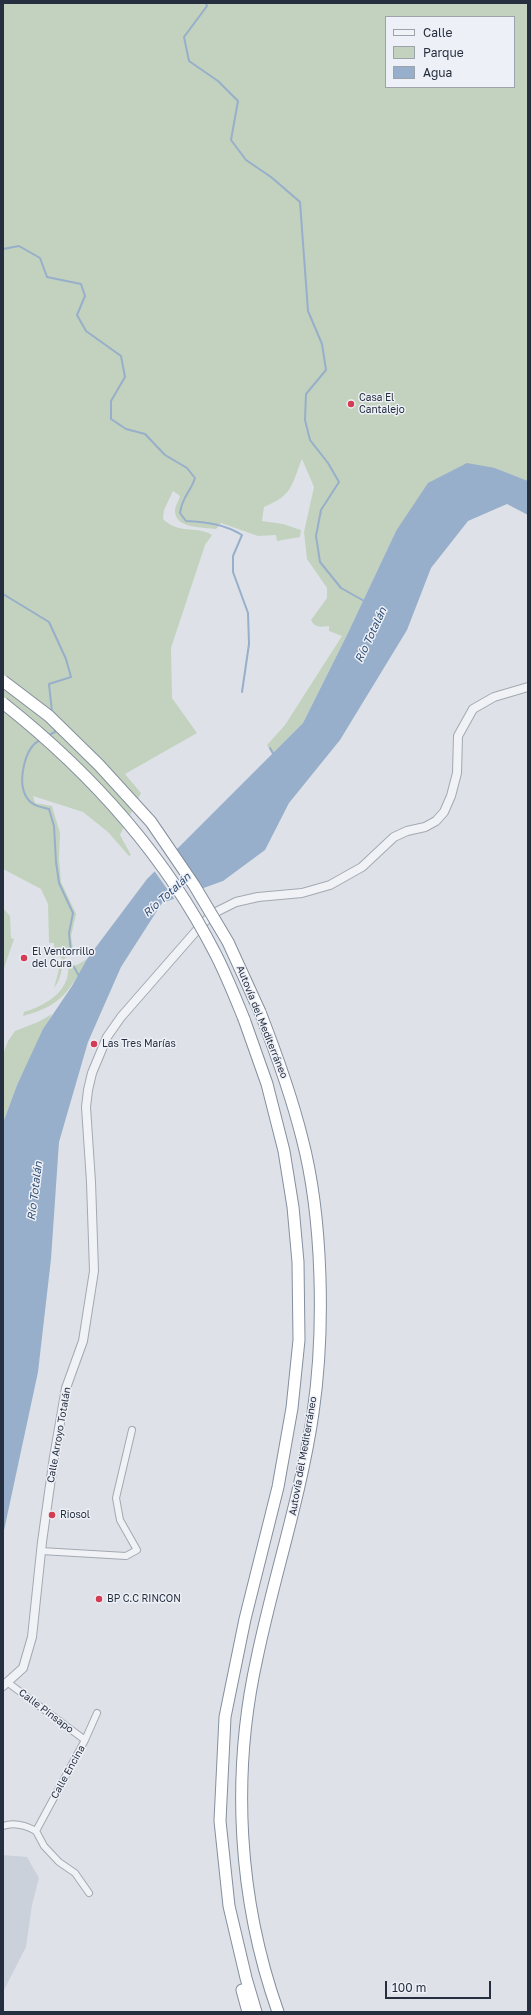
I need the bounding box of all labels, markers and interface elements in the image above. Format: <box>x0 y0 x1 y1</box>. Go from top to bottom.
legend <box>385 16 515 88</box>
text: Calle <box>423 25 452 40</box>
text: Parque <box>423 45 464 60</box>
text: Agua <box>423 65 452 80</box>
place label: Casa El Cantalejo <box>359 392 405 416</box>
marker: Casa El Cantalejo <box>346 399 356 409</box>
water label: Río Totalán <box>352 605 390 665</box>
water label: Río Totalán <box>141 870 193 920</box>
place label: El Ventorrillo del Cura <box>32 946 95 970</box>
marker: El Ventorrillo del Cura <box>19 953 29 963</box>
street label: Autovía del Mediterráneo <box>234 964 290 1080</box>
place label: Las Tres Marías <box>102 1038 176 1050</box>
marker: Las Tres Marías <box>89 1039 99 1049</box>
water label: Río Totalán <box>25 1161 45 1221</box>
street label: Calle Arroyo Totalán <box>45 1386 73 1484</box>
street label: Autovía del Mediterráneo <box>287 1395 319 1517</box>
place label: Riosol <box>60 1509 90 1521</box>
marker: Riosol <box>47 1510 57 1520</box>
place label: BP C.C RINCON <box>107 1593 181 1605</box>
marker: BP C.C RINCON <box>94 1594 104 1604</box>
street label: Calle Pinsapo <box>16 1686 76 1736</box>
street label: Calle Encina <box>48 1743 88 1801</box>
scale bar <box>387 1973 493 1999</box>
text: 100 m <box>392 1980 426 1995</box>

